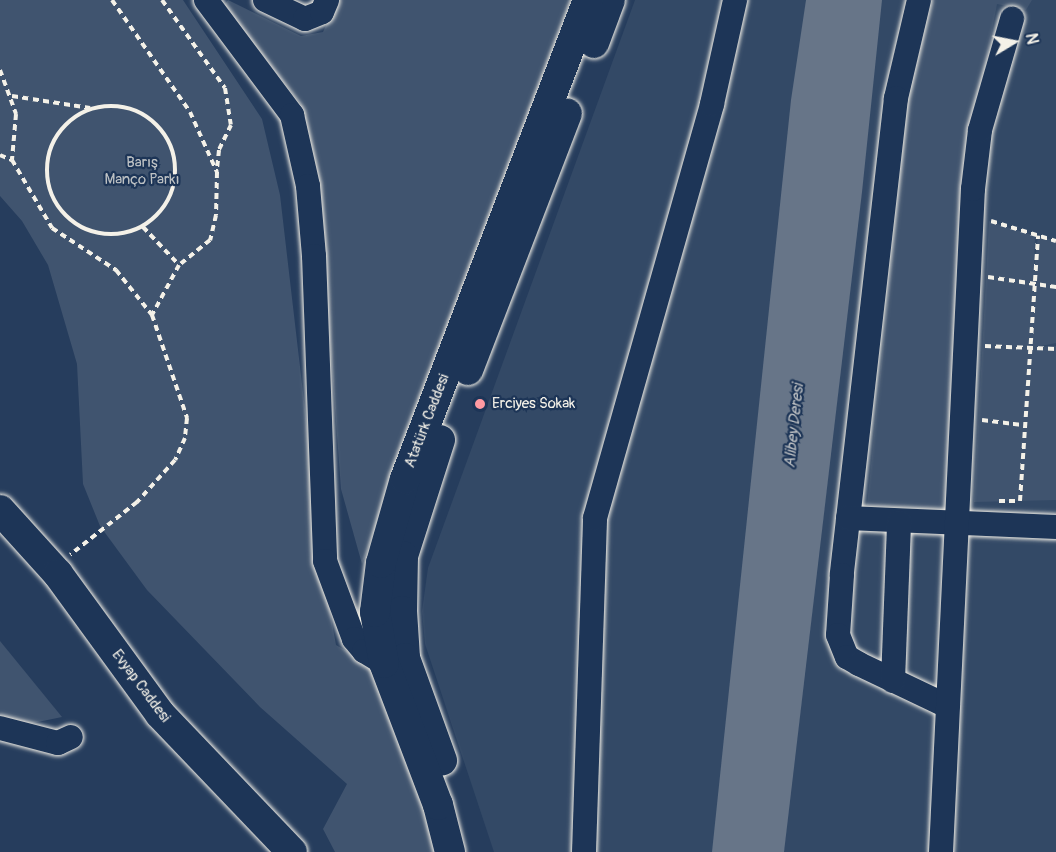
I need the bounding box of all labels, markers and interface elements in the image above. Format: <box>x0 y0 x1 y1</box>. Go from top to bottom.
north arrow <box>984 12 1044 72</box>
text: N <box>1021 32 1043 46</box>
park label: Barış Manço Parkı <box>104 153 180 188</box>
street label: Atatürk Caddesi <box>401 372 453 470</box>
water label: Alibey Deresi <box>780 383 808 469</box>
place label: Erciyes Sokak <box>492 395 575 413</box>
marker: Erciyes Sokak <box>473 397 487 411</box>
street label: Evyap Caddesi <box>108 646 174 726</box>

